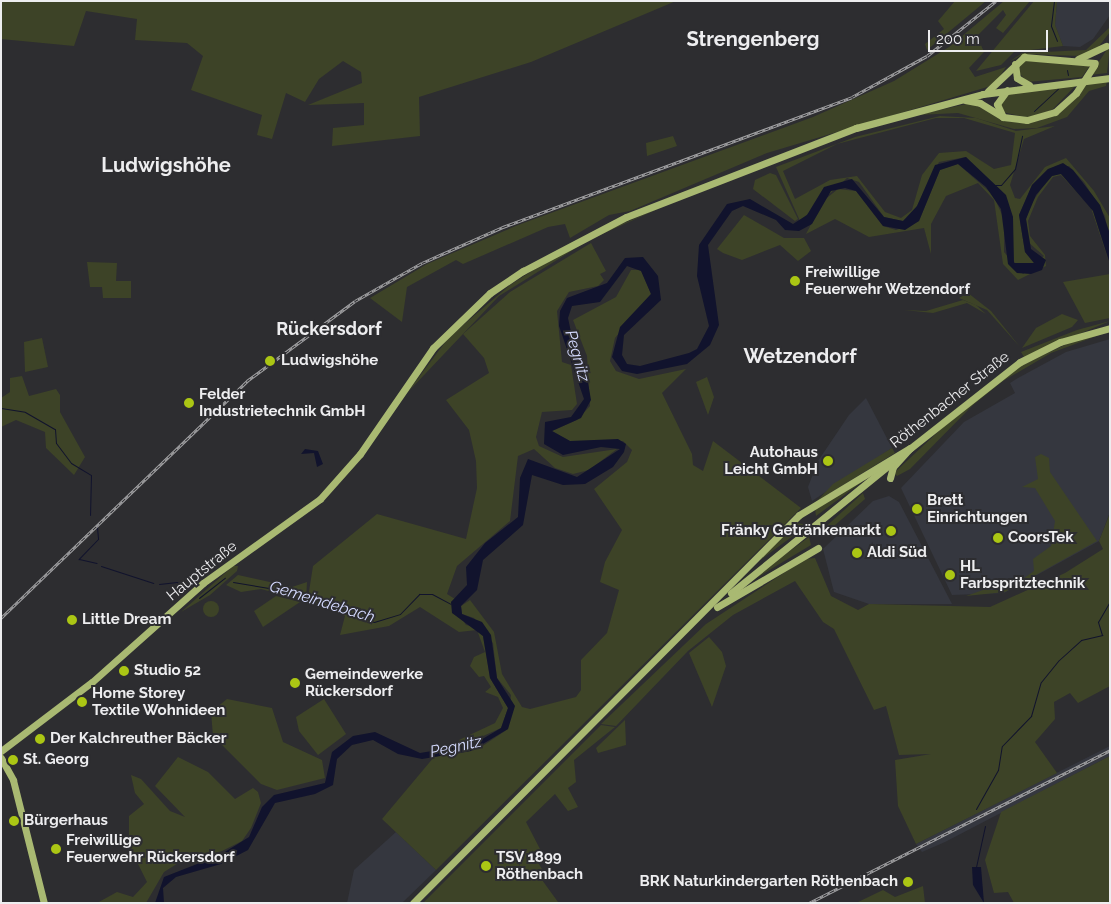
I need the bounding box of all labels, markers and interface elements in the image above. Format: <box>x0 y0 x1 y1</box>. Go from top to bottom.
scale bar <box>931 20 1051 52</box>
district label: Strengenberg <box>686 27 820 51</box>
text: 200 m <box>936 30 980 48</box>
district label: Ludwigshöhe <box>101 153 231 177</box>
place label: Freiwillige Feuerwehr Wetzendorf <box>805 263 971 298</box>
marker: Freiwillige Feuerwehr Wetzendorf <box>789 275 801 287</box>
district label: Rückersdorf <box>276 318 382 340</box>
water label: Pegnitz <box>561 328 593 384</box>
district label: Wetzendorf <box>743 344 857 368</box>
street label: Röthenbacher Straße <box>887 348 1013 452</box>
place label: Ludwigshöhe <box>281 352 378 370</box>
marker: Ludwigshöhe <box>263 354 277 368</box>
place label: Felder Industrietechnik GmbH <box>199 385 365 420</box>
marker: Felder Industrietechnik GmbH <box>183 397 195 409</box>
place label: Autohaus Leicht GmbH <box>724 443 818 478</box>
marker: Autohaus Leicht GmbH <box>822 455 834 467</box>
place label: Brett Einrichtungen <box>927 491 1028 526</box>
marker: Brett Einrichtungen <box>911 503 923 515</box>
place label: Fränky Getränkemarkt <box>721 522 881 540</box>
marker: Fränky Getränkemarkt <box>885 525 897 537</box>
place label: CoorsTek <box>1008 529 1074 547</box>
marker: CoorsTek <box>992 532 1004 544</box>
street label: Hauptstraße <box>163 537 241 605</box>
place label: Aldi Süd <box>867 544 927 562</box>
marker: Aldi Süd <box>851 547 863 559</box>
place label: HL Farbspritztechnik <box>960 557 1085 592</box>
marker: HL Farbspritztechnik <box>944 569 956 581</box>
water label: Gemeindebach <box>267 577 377 627</box>
place label: Little Dream <box>82 611 171 629</box>
marker: Little Dream <box>66 614 78 626</box>
place label: Studio 52 <box>134 662 201 680</box>
marker: Studio 52 <box>118 665 130 677</box>
place label: Gemeindewerke Rückersdorf <box>305 665 423 700</box>
marker: Gemeindewerke Rückersdorf <box>289 677 301 689</box>
place label: Home Storey Textile Wohnideen <box>92 684 226 719</box>
marker: Home Storey Textile Wohnideen <box>76 696 88 708</box>
place label: Der Kalchreuther Bäcker <box>50 730 227 748</box>
water label: Pegnitz <box>428 732 484 762</box>
marker: Der Kalchreuther Bäcker <box>34 733 46 745</box>
place label: St. Georg <box>23 751 89 769</box>
marker: St. Georg <box>7 754 19 766</box>
place label: Bürgerhaus <box>24 812 108 830</box>
marker: Bürgerhaus <box>8 815 20 827</box>
place label: Freiwillige Feuerwehr Rückersdorf <box>66 831 235 866</box>
marker: Freiwillige Feuerwehr Rückersdorf <box>50 843 62 855</box>
place label: TSV 1899 Röthenbach <box>496 848 583 883</box>
marker: TSV 1899 Röthenbach <box>480 860 492 872</box>
place label: BRK Naturkindergarten Röthenbach <box>639 873 898 891</box>
marker: BRK Naturkindergarten Röthenbach <box>902 876 914 888</box>

